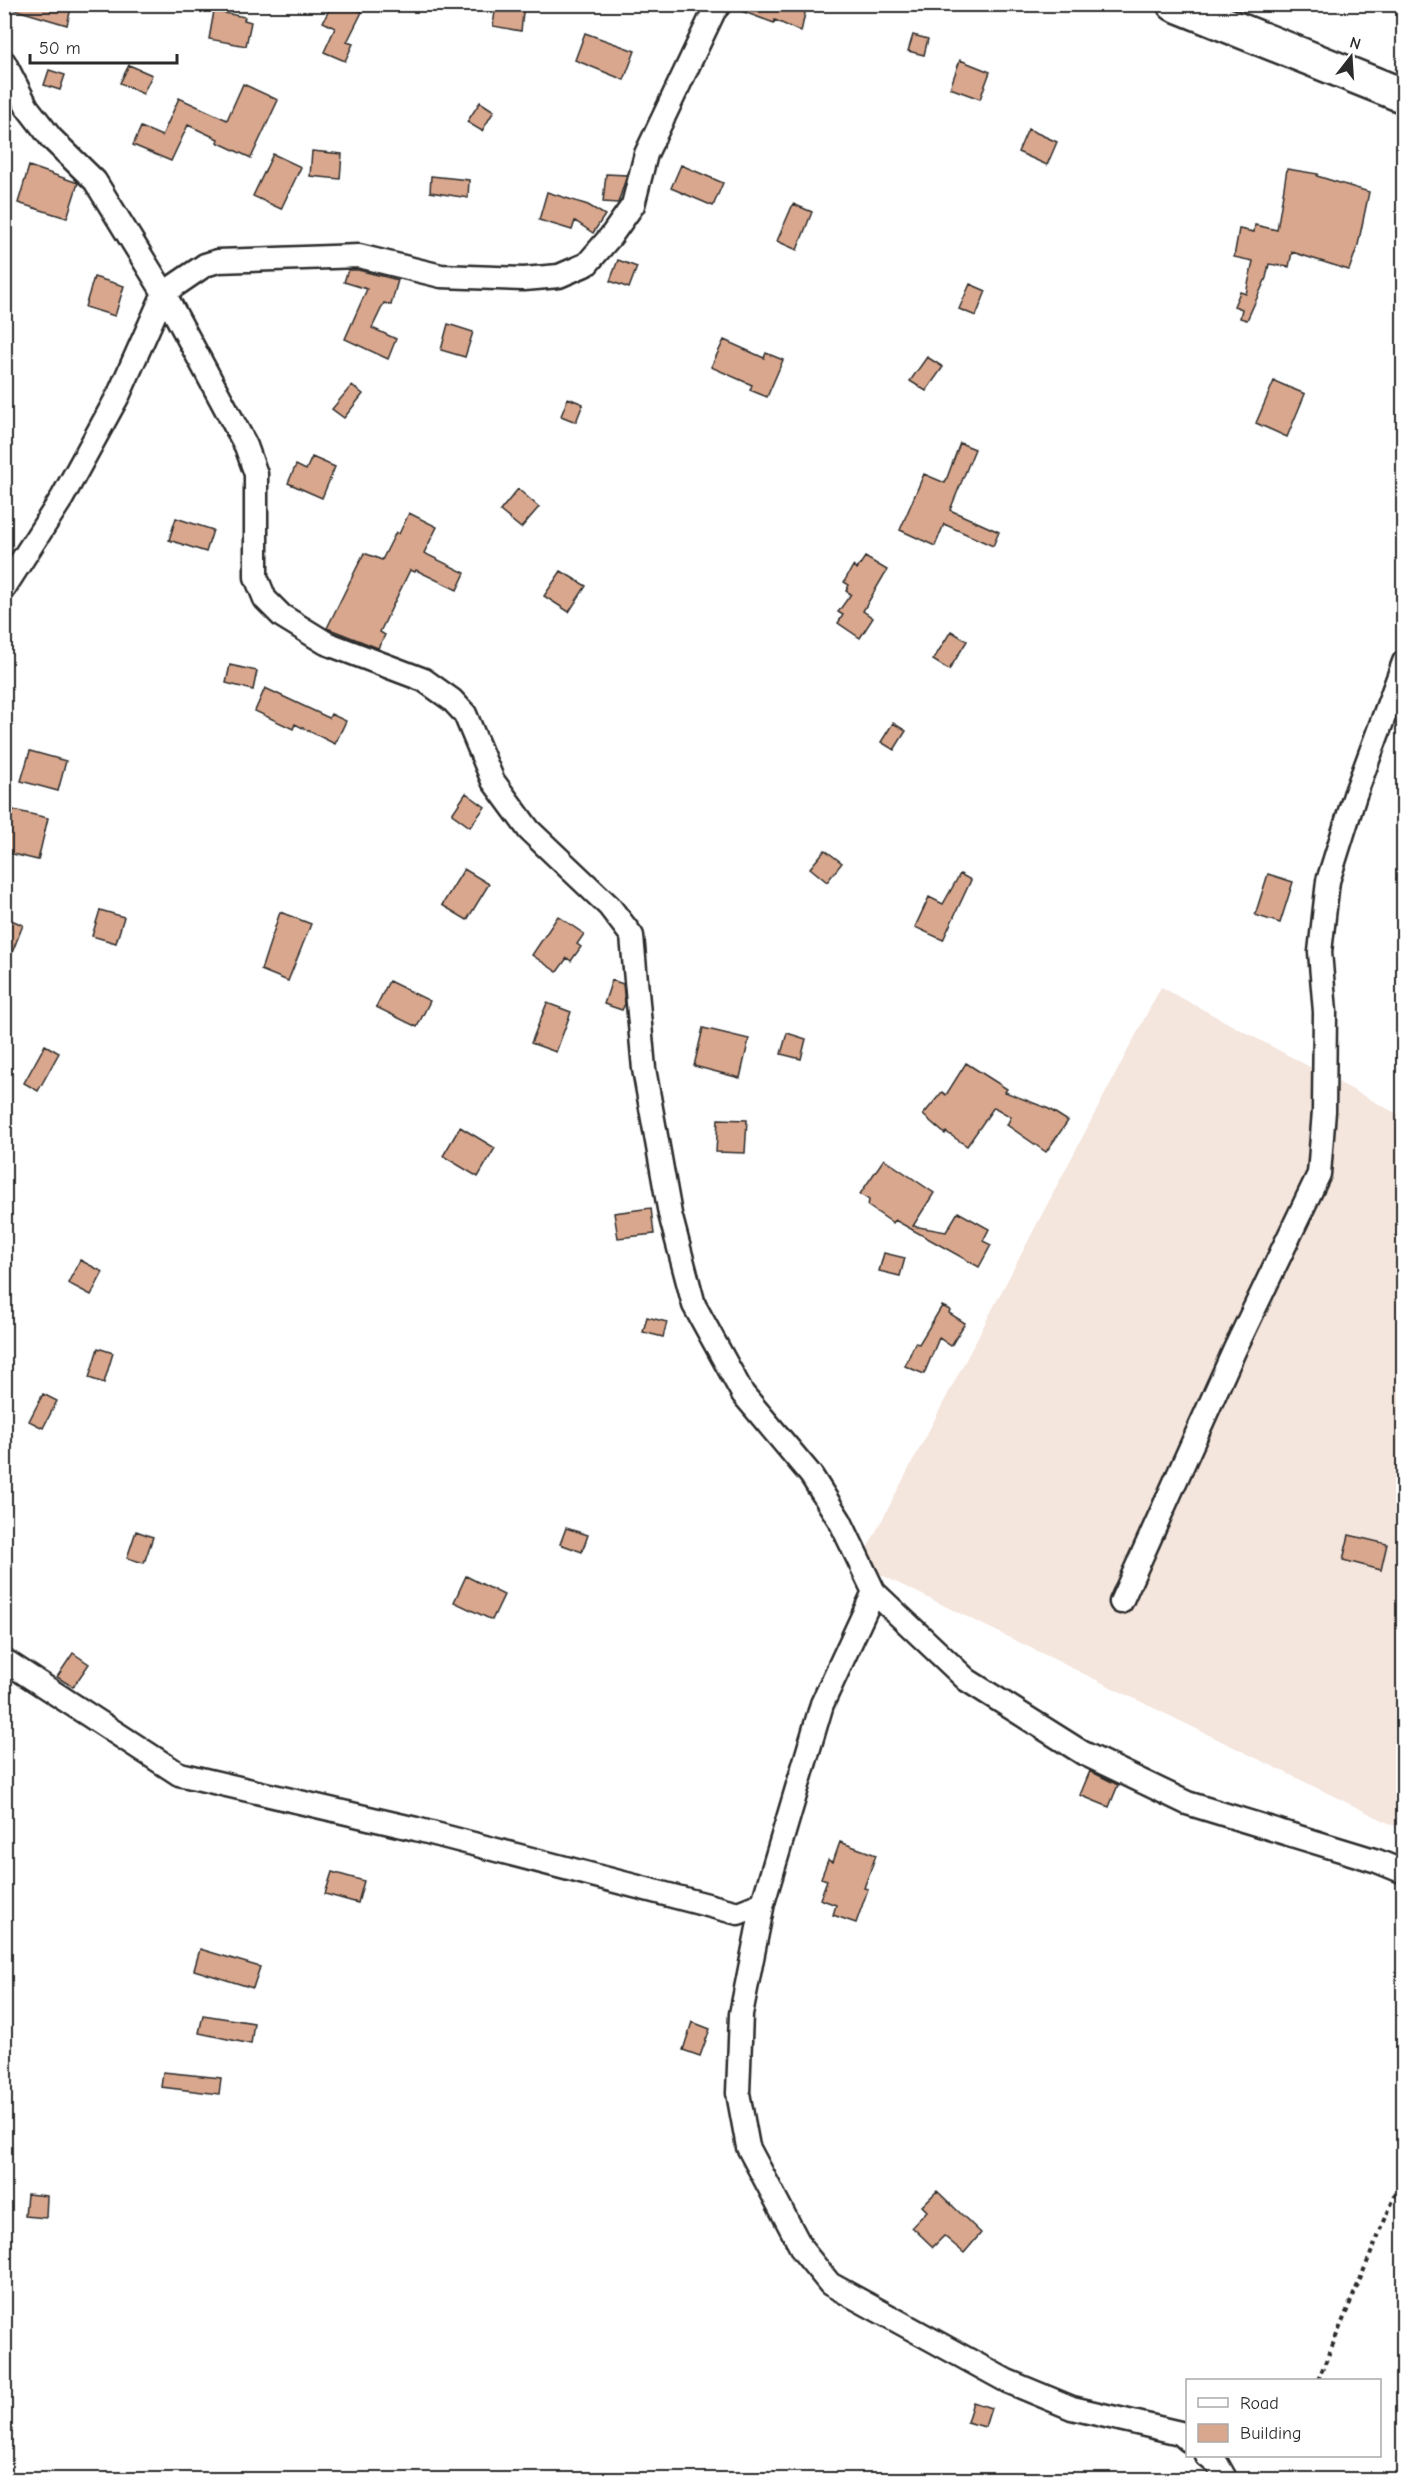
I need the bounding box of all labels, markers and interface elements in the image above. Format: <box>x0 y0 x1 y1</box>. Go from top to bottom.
scale bar <box>30 27 177 65</box>
north arrow <box>1321 27 1381 87</box>
text: N <box>1347 33 1363 54</box>
text: 50 m <box>39 38 81 59</box>
legend <box>1186 2379 1381 2457</box>
text: Road <box>1240 2393 1279 2414</box>
text: Building <box>1240 2423 1302 2444</box>

